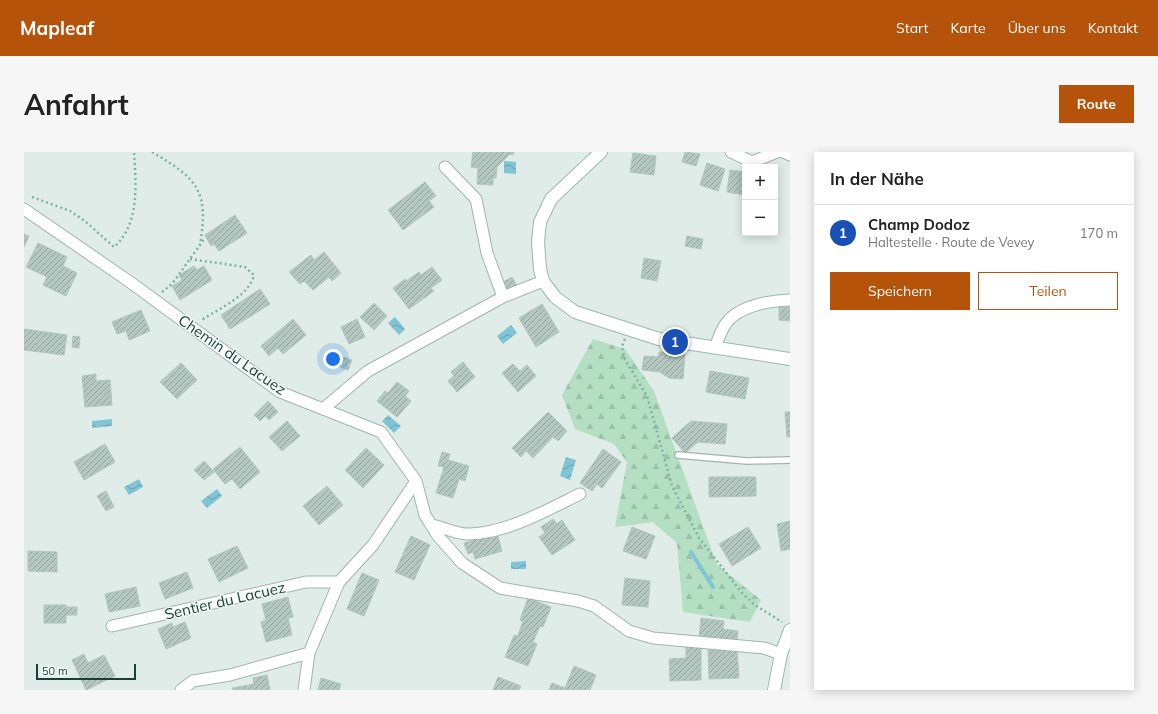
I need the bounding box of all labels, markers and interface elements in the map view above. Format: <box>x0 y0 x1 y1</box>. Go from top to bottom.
text: Mapleaf <box>20 16 94 40</box>
text: Start <box>896 19 928 37</box>
text: Karte <box>950 19 986 37</box>
text: Über uns <box>1008 19 1066 37</box>
text: Kontakt <box>1088 19 1138 37</box>
button: Route <box>1059 85 1134 123</box>
text: Anfahrt <box>24 87 129 122</box>
map controls <box>742 164 778 236</box>
button: + <box>742 164 778 200</box>
text: In der Nähe <box>830 168 924 189</box>
button: − <box>742 200 778 236</box>
text: Champ Dodoz <box>868 215 970 234</box>
text: 1 <box>839 225 847 241</box>
text: 170 m <box>1080 225 1118 241</box>
text: Haltestelle · Route de Vevey <box>868 234 1034 250</box>
button: Speichern <box>830 272 970 310</box>
button: Teilen <box>978 272 1118 310</box>
street label: Chemin du Lacuez <box>175 310 290 399</box>
pin: 1 <box>662 327 688 357</box>
your location <box>323 349 343 369</box>
street label: Sentier du Lacuez <box>163 577 287 624</box>
scale bar <box>36 662 136 681</box>
text: 50 m <box>42 664 68 678</box>

